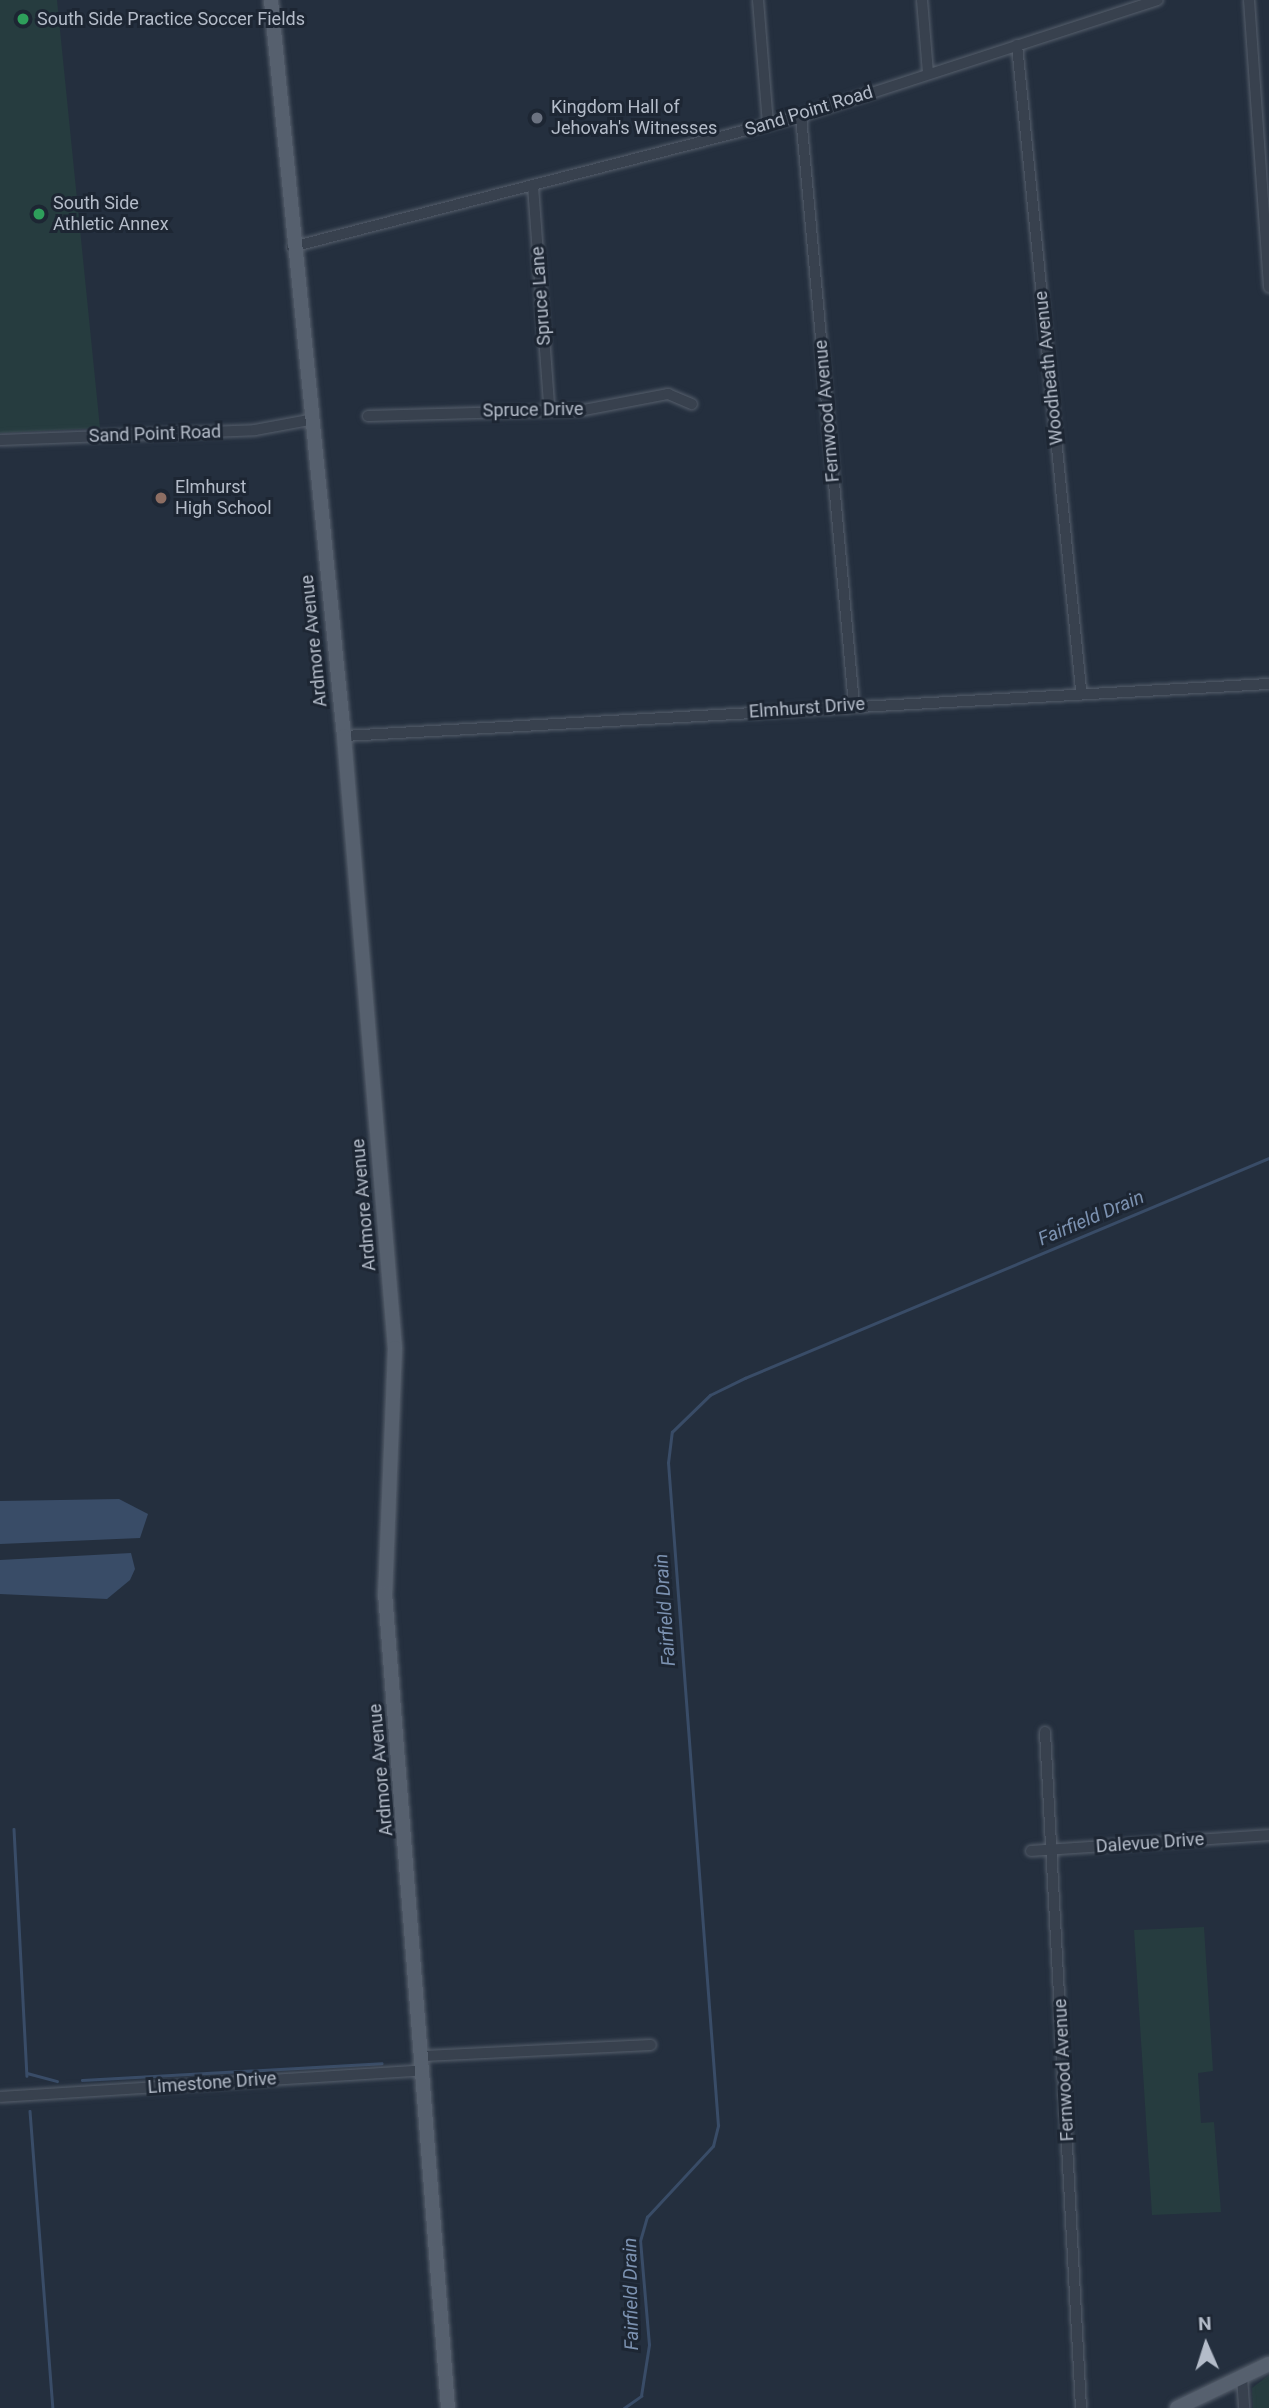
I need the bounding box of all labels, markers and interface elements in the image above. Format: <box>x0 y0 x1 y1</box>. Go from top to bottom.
place label: South Side Practice Soccer Fields <box>37 8 305 30</box>
marker: South Side Practice Soccer Fields <box>15 11 31 27</box>
street label: Sand Point Road <box>742 81 876 141</box>
place label: Kingdom Hall of Jehovah's Witnesses <box>551 97 717 140</box>
marker: Kingdom Hall of Jehovah's Witnesses <box>529 110 545 126</box>
place label: South Side Athletic Annex <box>53 193 169 235</box>
marker: South Side Athletic Annex <box>31 206 47 222</box>
street label: Spruce Lane <box>527 246 555 346</box>
street label: Woodheath Avenue <box>1030 290 1068 446</box>
street label: Fernwood Avenue <box>810 339 844 483</box>
street label: Spruce Drive <box>482 398 584 422</box>
street label: Sand Point Road <box>88 421 222 447</box>
place label: Elmhurst High School <box>175 477 272 520</box>
marker: Elmhurst High School <box>153 490 169 506</box>
street label: Ardmore Avenue <box>296 574 332 708</box>
street label: Elmhurst Drive <box>748 693 866 723</box>
street label: Ardmore Avenue <box>347 1138 381 1272</box>
water label: Fairfield Drain <box>1035 1185 1147 1251</box>
water label: Fairfield Drain <box>650 1553 680 1667</box>
street label: Ardmore Avenue <box>364 1703 398 1837</box>
street label: Dalevue Drive <box>1095 1828 1205 1858</box>
street label: Fernwood Avenue <box>1049 1998 1079 2142</box>
street label: Limestone Drive <box>147 2068 277 2098</box>
water label: Fairfield Drain <box>619 2237 643 2351</box>
north arrow <box>1171 2310 1241 2380</box>
text: N <box>1198 2312 1212 2335</box>

